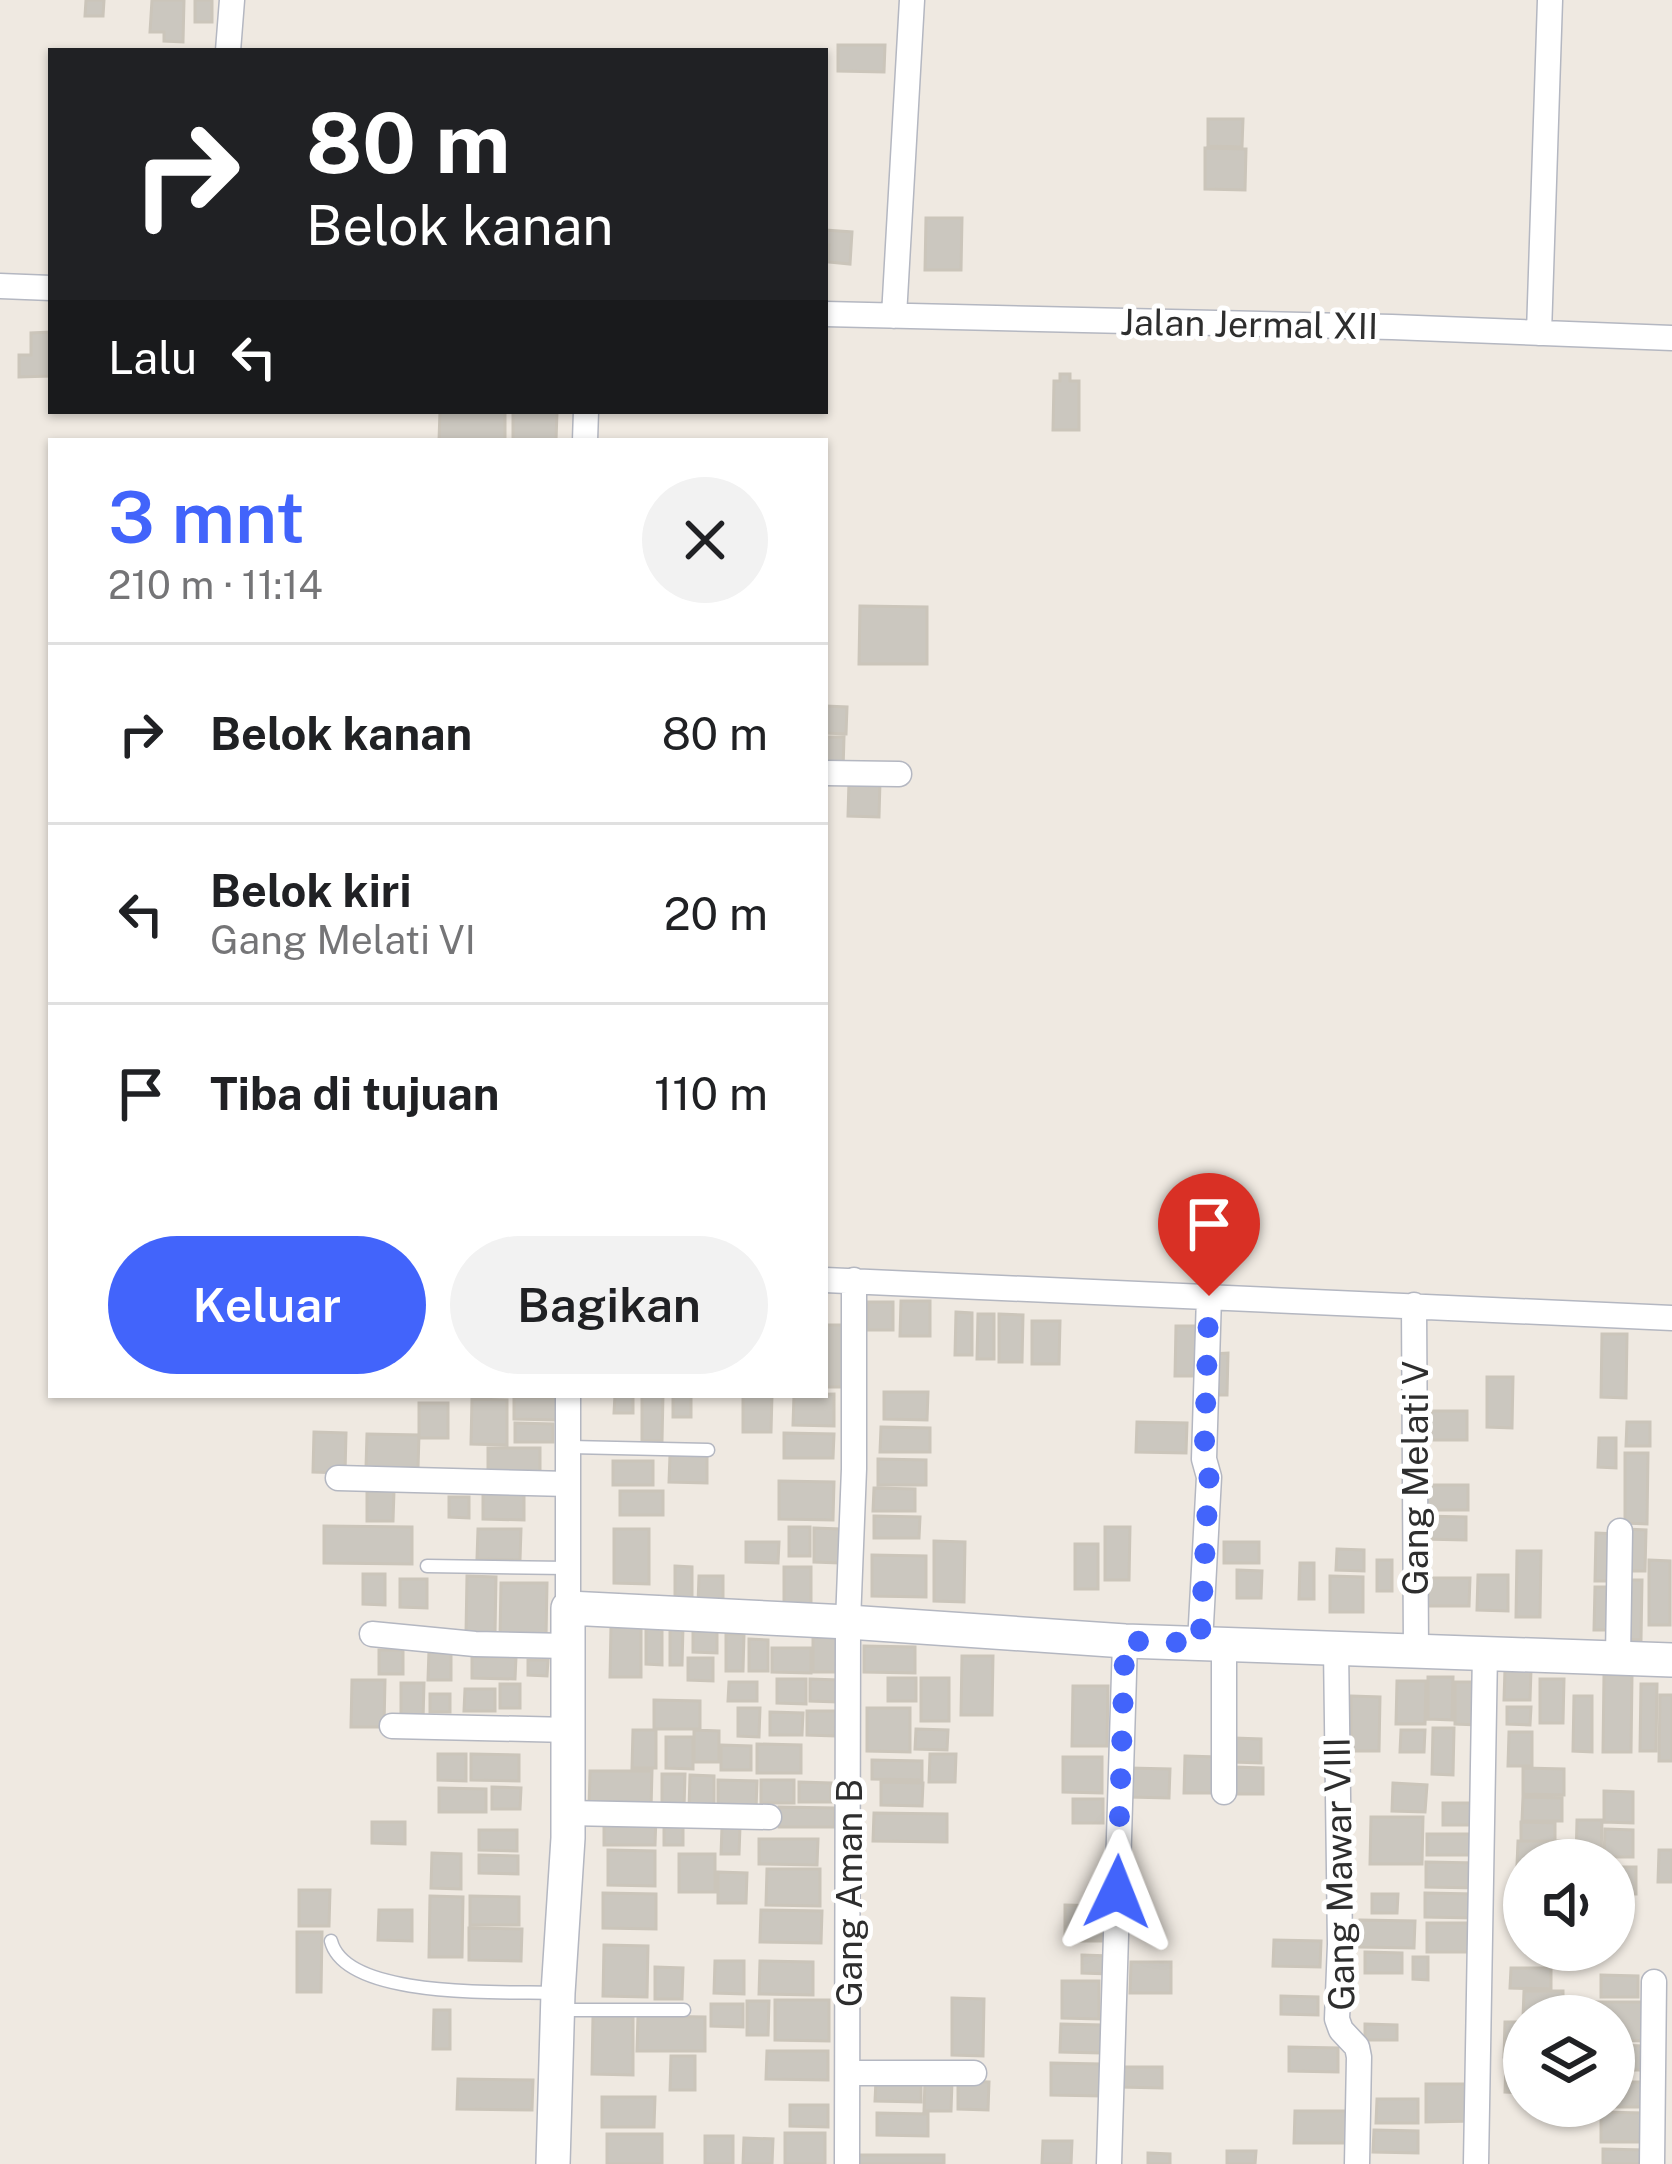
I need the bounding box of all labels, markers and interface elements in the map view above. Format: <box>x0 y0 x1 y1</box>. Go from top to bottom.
text: 80 m <box>306 93 510 192</box>
icon: right <box>108 96 264 252</box>
text: Belok kanan <box>306 194 614 257</box>
street label: Jalan Jermal XII <box>1120 301 1378 347</box>
icon: left <box>221 324 287 390</box>
text: Lalu <box>108 331 197 384</box>
text: 3 mnt <box>108 475 305 559</box>
button: close <box>642 477 768 603</box>
text: 210 m · 11:14 <box>108 562 323 608</box>
icon: right <box>108 701 174 767</box>
text: Belok kanan <box>210 707 472 760</box>
text: 80 m <box>662 707 768 760</box>
text: Belok kiri <box>210 864 411 917</box>
icon: left <box>108 881 174 947</box>
text: 20 m <box>664 887 768 940</box>
text: Gang Melati VI <box>210 917 476 963</box>
icon: arrive <box>108 1061 174 1127</box>
text: Tiba di tujuan <box>210 1067 499 1120</box>
text: 110 m <box>654 1067 768 1120</box>
pin <box>1158 1173 1260 1296</box>
icon: arrive <box>1176 1191 1242 1257</box>
button: Keluar <box>108 1236 426 1374</box>
button: Bagikan <box>450 1236 768 1374</box>
street label: Gang Melati V <box>1394 1360 1436 1596</box>
street label: Gang Mawar VIII <box>1316 1737 1362 2011</box>
street label: Gang Aman B <box>828 1779 870 2007</box>
position arrow <box>1054 1829 1180 1955</box>
map controls <box>1503 1839 1635 2127</box>
button: sound <box>1503 1839 1635 1971</box>
button: layers <box>1503 1995 1635 2127</box>

